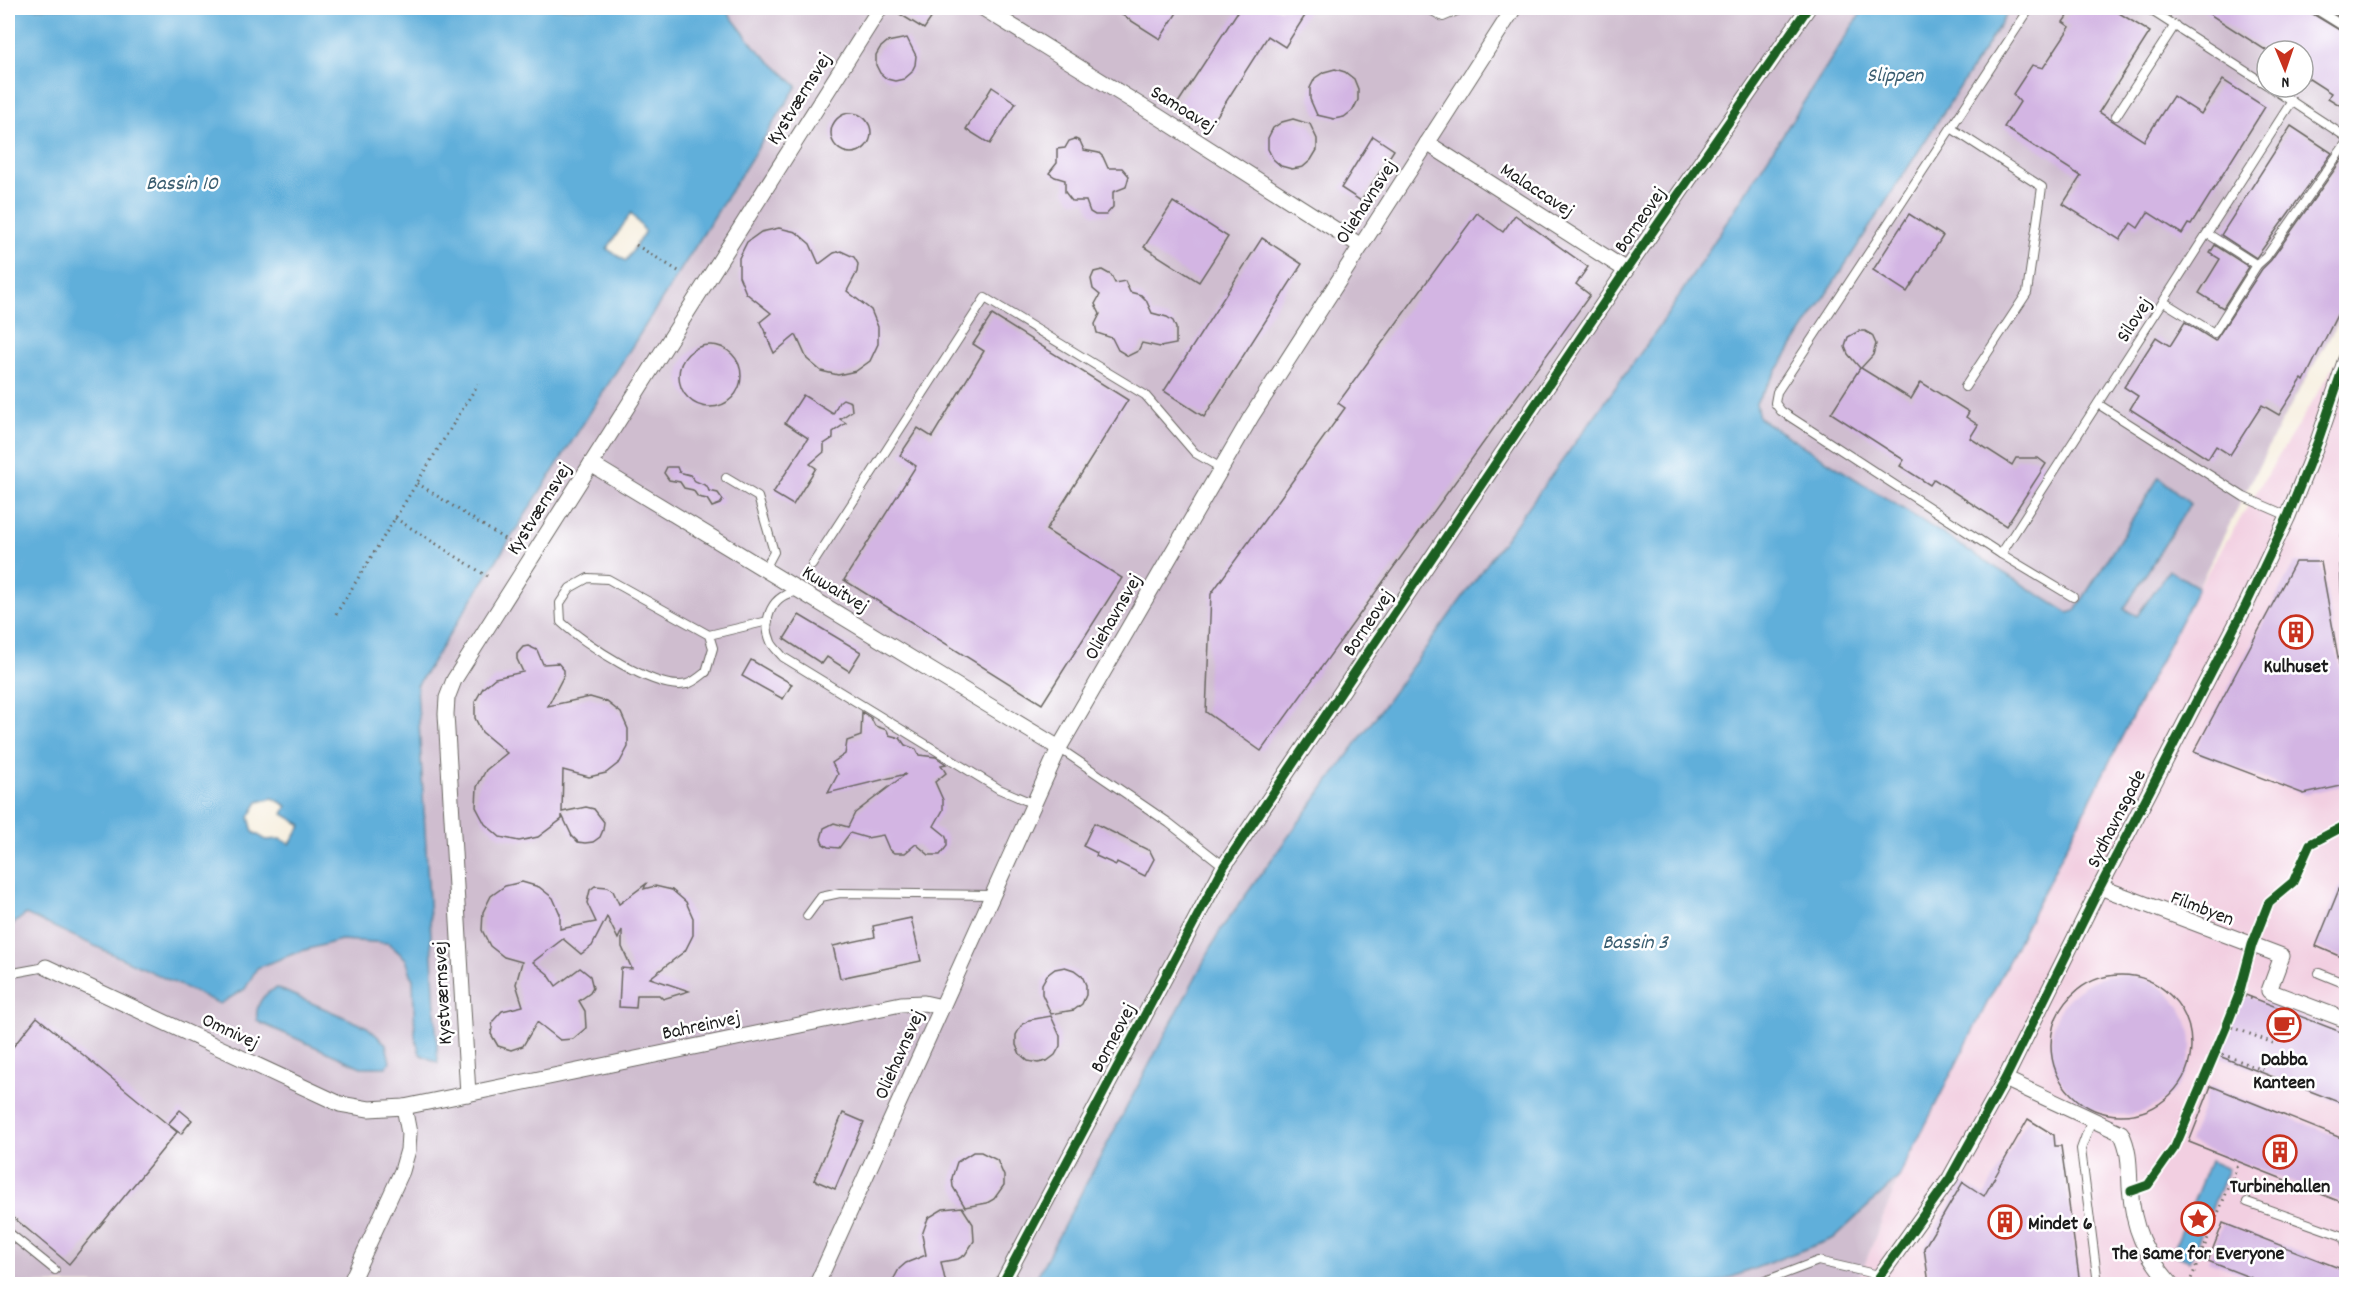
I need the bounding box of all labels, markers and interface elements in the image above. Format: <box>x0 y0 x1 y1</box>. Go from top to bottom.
north arrow <box>2255 39 2315 99</box>
street label: Kystværnsvej <box>761 48 840 151</box>
water label: Slippen <box>1867 62 1925 92</box>
text: N <box>2281 70 2290 93</box>
street label: Samoavej <box>1144 79 1221 142</box>
street label: Oliehavnsvej <box>1330 155 1405 250</box>
street label: Malaccavej <box>1494 157 1579 226</box>
water label: Bassin 10 <box>146 170 219 200</box>
street label: Borneovej <box>1608 182 1674 260</box>
street label: Silovej <box>2111 293 2160 349</box>
street label: Kystværnsvej <box>501 458 580 561</box>
street label: Kuwaitvej <box>796 560 873 622</box>
street label: Oliehavnsvej <box>1079 569 1151 666</box>
street label: Borneovej <box>1337 585 1402 663</box>
building icon: Kulhuset <box>2278 614 2314 650</box>
place label: Kulhuset <box>2264 654 2329 682</box>
street label: Sydhavnsgade <box>2081 765 2155 873</box>
street label: Filmbyen <box>2166 885 2238 935</box>
water label: Bassin 3 <box>1602 929 1669 959</box>
street label: Kystværnsvej <box>427 940 461 1046</box>
street label: Borneovej <box>1085 999 1145 1078</box>
street label: Bahreinvej <box>660 1005 743 1049</box>
street label: Oliehavnsvej <box>869 1006 933 1105</box>
street label: Omnivej <box>196 1007 263 1058</box>
cafe icon: Dabba Kanteen <box>2266 1007 2302 1043</box>
place label: Dabba Kanteen <box>2253 1047 2315 1098</box>
building icon: Turbinehallen <box>2262 1134 2298 1170</box>
place label: Turbinehallen <box>2230 1174 2330 1202</box>
place icon: The Same for Everyone <box>2180 1201 2216 1237</box>
building icon: Mindet 6 <box>1987 1204 2023 1240</box>
place label: Mindet 6 <box>2028 1211 2093 1239</box>
place label: The Same for Everyone <box>2112 1241 2284 1269</box>

